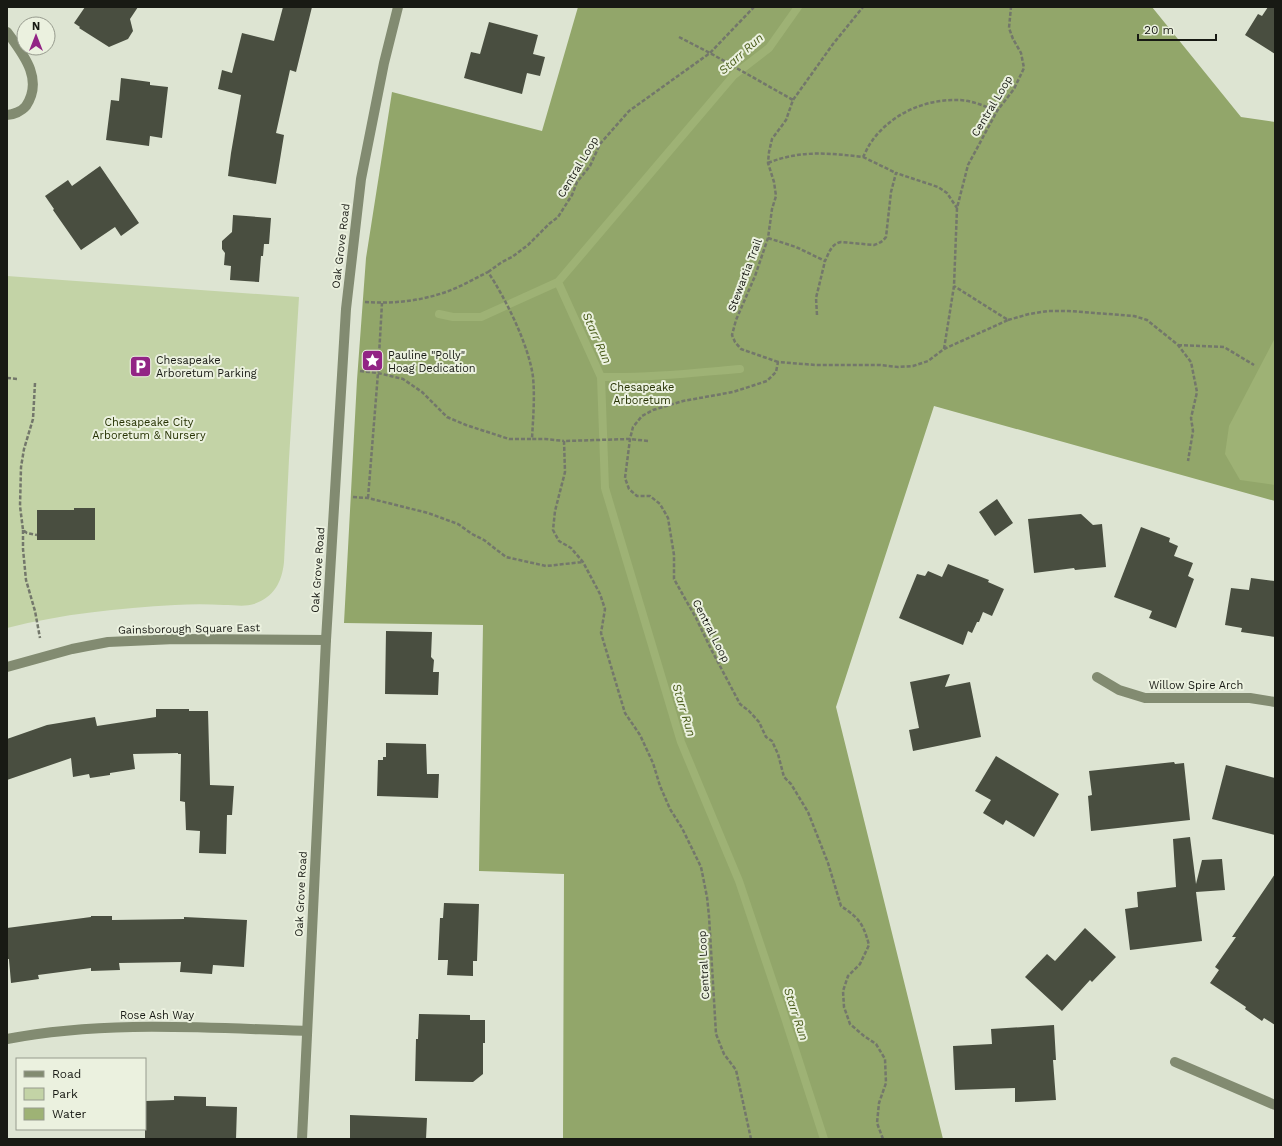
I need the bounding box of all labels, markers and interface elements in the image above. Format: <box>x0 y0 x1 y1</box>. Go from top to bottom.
north arrow <box>16 16 56 56</box>
scale bar <box>1138 16 1216 42</box>
text: N <box>32 20 40 33</box>
text: 20 m <box>1144 23 1174 37</box>
water label: Starr Run <box>716 30 766 78</box>
street label: Central Loop <box>969 73 1015 139</box>
street label: Central Loop <box>555 134 601 200</box>
street label: Oak Grove Road <box>329 203 353 289</box>
street label: Stewartia Trail <box>725 236 765 313</box>
water label: Starr Run <box>579 310 615 366</box>
place icon: Pauline "Polly" Hoag Dedication <box>360 348 386 374</box>
place label: Pauline "Polly" Hoag Dedication <box>388 349 476 375</box>
parking icon: Chesapeake Arboretum Parking <box>128 353 154 379</box>
place label: Chesapeake Arboretum Parking <box>156 354 257 380</box>
park label: Chesapeake Arboretum <box>610 381 674 407</box>
park label: Chesapeake City Arboretum & Nursery <box>92 416 206 442</box>
street label: Oak Grove Road <box>309 527 327 613</box>
street label: Central Loop <box>690 597 733 665</box>
street label: Gainsborough Square East <box>118 621 261 637</box>
street label: Willow Spire Arch <box>1149 679 1243 692</box>
water label: Starr Run <box>669 682 699 738</box>
street label: Oak Grove Road <box>292 851 310 937</box>
street label: Central Loop <box>696 930 712 1000</box>
water label: Starr Run <box>781 986 811 1042</box>
street label: Rose Ash Way <box>120 1009 194 1022</box>
legend <box>16 1058 146 1130</box>
text: Road <box>52 1067 81 1081</box>
text: Park <box>52 1087 78 1101</box>
text: Water <box>52 1107 87 1121</box>

